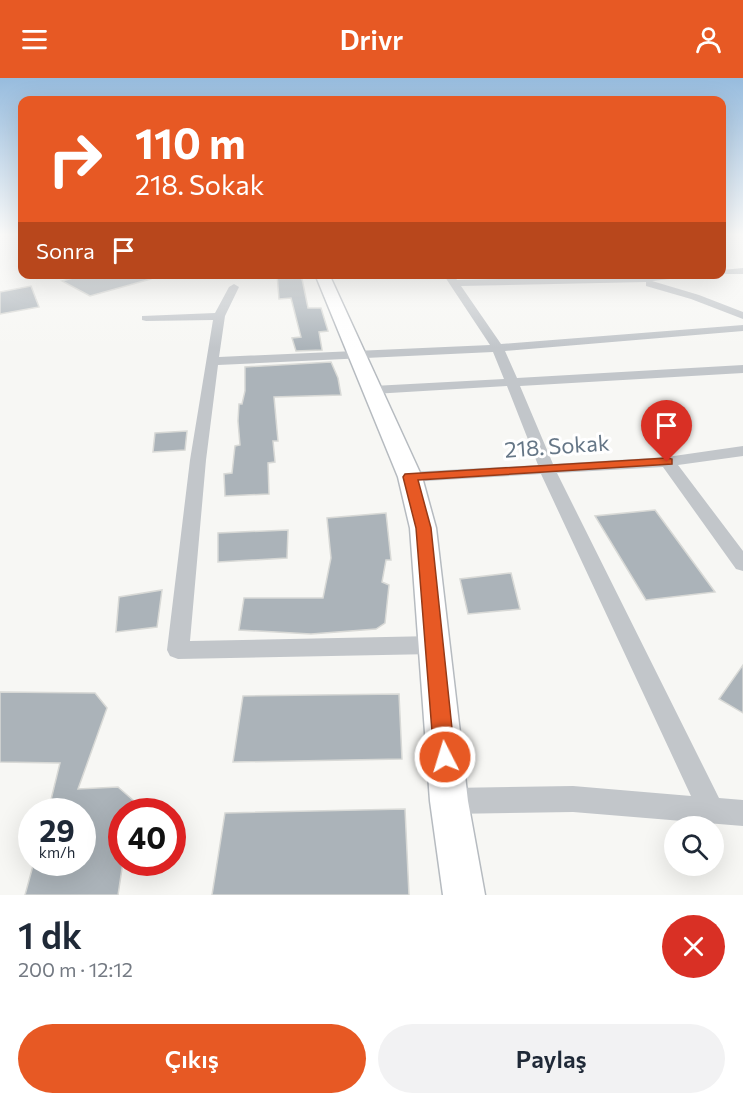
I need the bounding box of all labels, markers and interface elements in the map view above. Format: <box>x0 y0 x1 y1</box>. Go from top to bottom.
icon: menu <box>18 23 51 56</box>
text: Drivr <box>340 23 403 56</box>
icon: person <box>692 23 725 56</box>
text: 110 m <box>135 116 246 168</box>
icon: right <box>36 120 114 198</box>
text: 218. Sokak <box>135 168 264 201</box>
icon: arrive <box>107 234 140 267</box>
text: Sonra <box>36 237 95 264</box>
pin <box>641 400 692 462</box>
icon: arrive <box>650 409 683 442</box>
street label: 218. Sokak <box>503 428 611 463</box>
position arrow <box>413 725 477 789</box>
speed limit sign: 40 <box>108 798 186 876</box>
text: 29 <box>39 811 75 848</box>
map controls <box>664 816 724 876</box>
button: search <box>664 816 724 876</box>
text: km/h <box>39 843 75 861</box>
text: 1 dk <box>18 912 82 956</box>
button: close <box>662 915 725 978</box>
text: 200 m · 12:12 <box>18 957 133 981</box>
button: Çıkış <box>18 1024 366 1093</box>
button: Paylaş <box>378 1024 725 1093</box>

